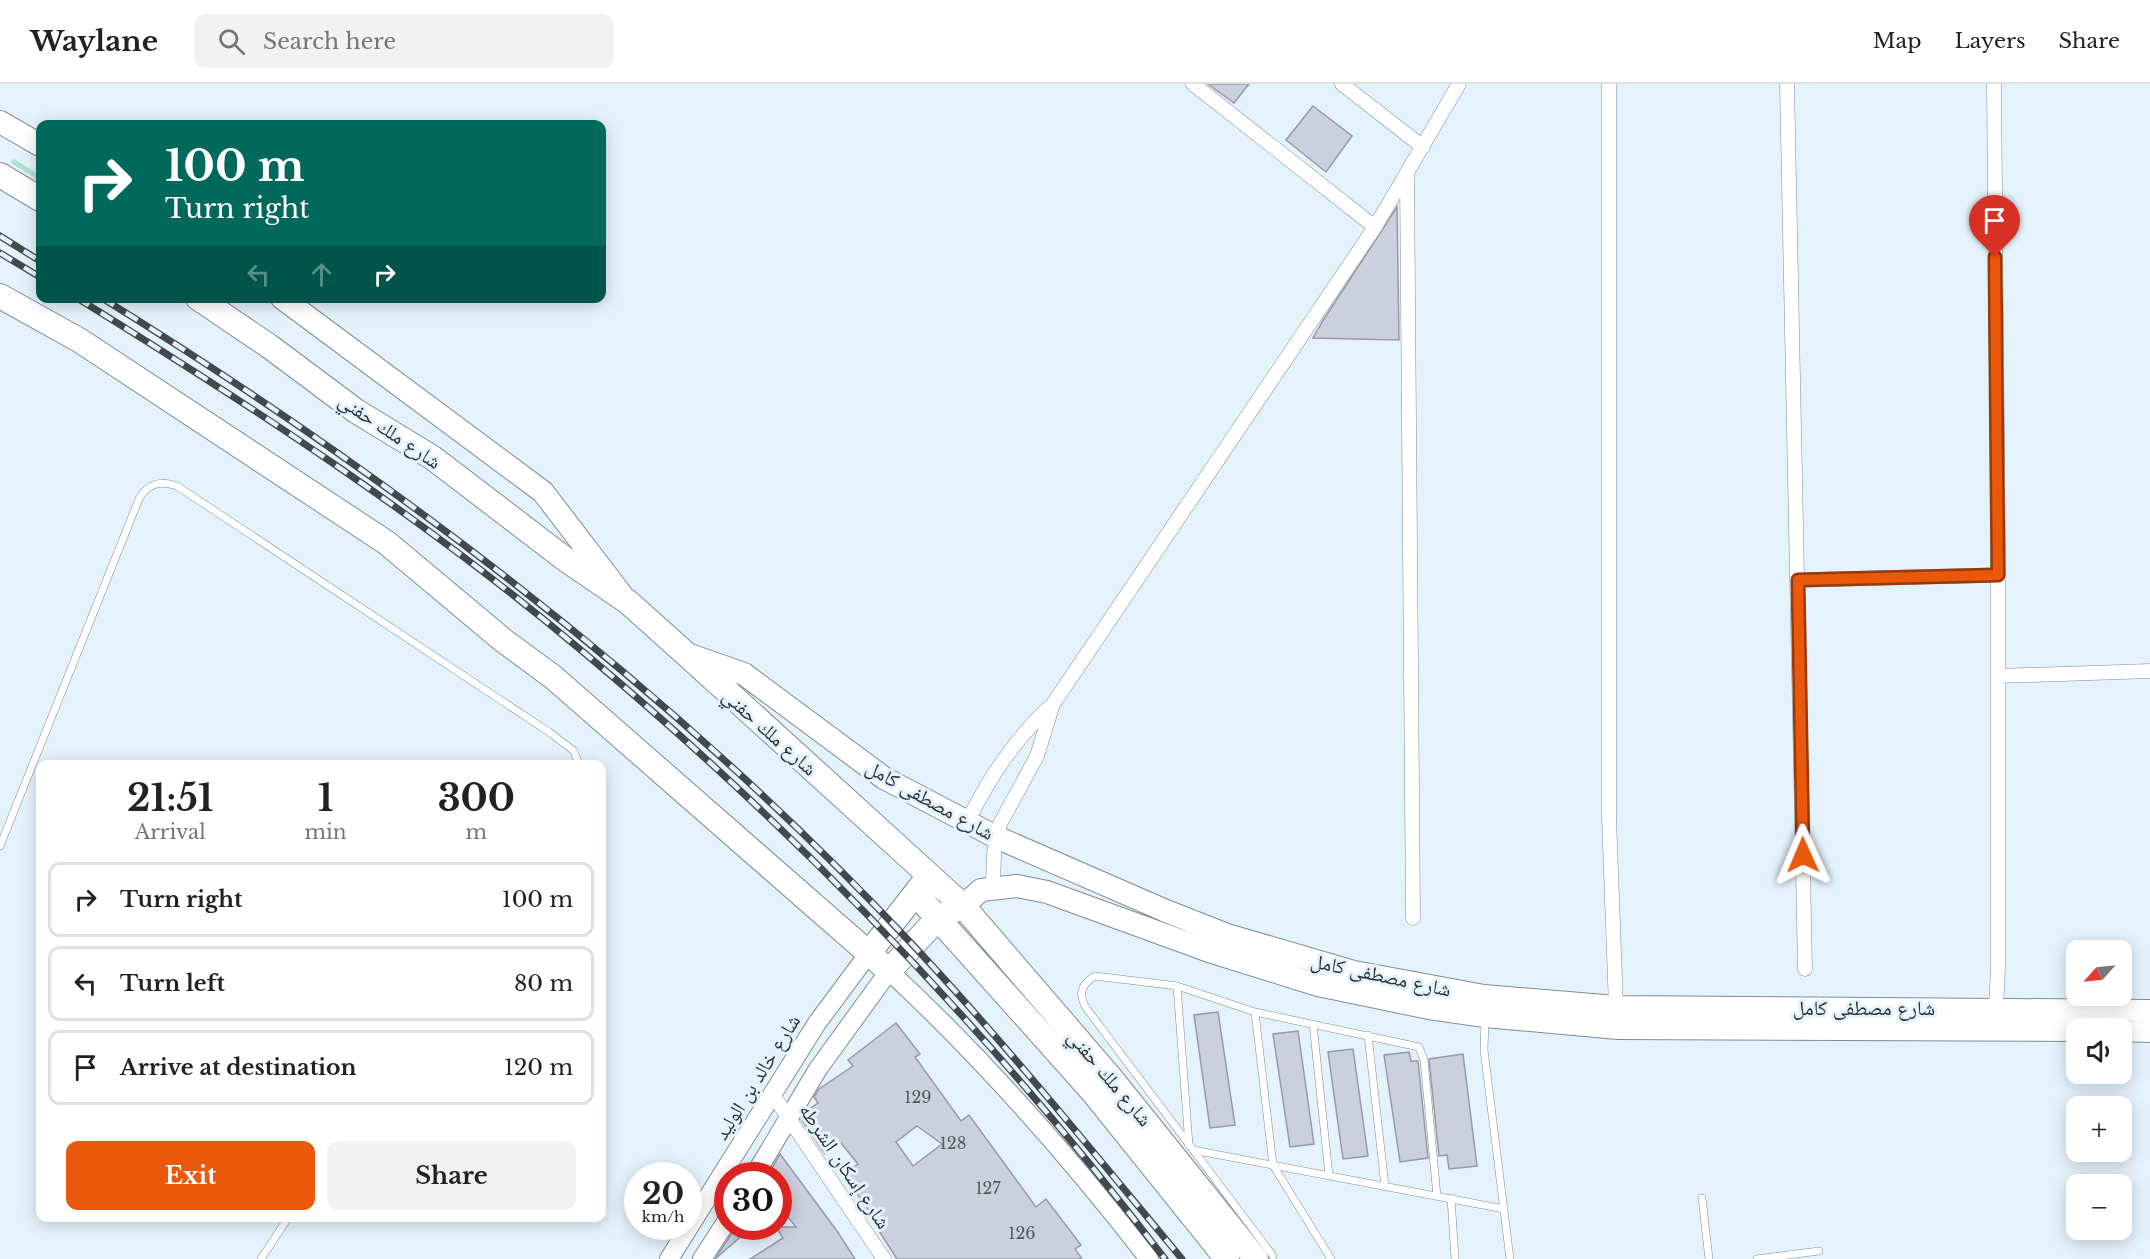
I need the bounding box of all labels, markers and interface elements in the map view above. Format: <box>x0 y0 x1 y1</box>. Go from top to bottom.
search box <box>194 14 614 68</box>
text: Waylane <box>30 24 158 59</box>
icon: search <box>215 25 248 58</box>
text: Search here <box>263 28 396 55</box>
text: Map <box>1873 28 1922 54</box>
text: Layers <box>1955 28 2026 54</box>
text: Share <box>2059 28 2120 54</box>
text: 100 m <box>165 140 304 192</box>
icon: right <box>66 144 144 222</box>
text: Turn right <box>165 192 309 225</box>
pin <box>1969 195 2020 257</box>
icon: arrive <box>1978 204 2011 237</box>
icon: left <box>242 258 275 291</box>
icon: ahead <box>305 258 338 291</box>
icon: right <box>368 258 401 291</box>
street label: شارع ملك حفني <box>332 388 446 477</box>
street label: شارع ملك حفني <box>715 684 822 784</box>
street label: شارع مصطفى كامل <box>861 755 998 846</box>
text: 21:51 <box>127 776 214 821</box>
text: 1 <box>318 776 333 821</box>
text: 300 <box>438 776 515 821</box>
text: Arrival <box>135 820 206 844</box>
text: min <box>305 820 347 844</box>
text: m <box>466 820 487 844</box>
position arrow <box>1771 823 1835 887</box>
icon: right <box>69 883 102 916</box>
text: Turn right <box>120 886 242 913</box>
text: 100 m <box>502 886 573 913</box>
north arrow <box>2066 940 2132 1006</box>
map controls <box>2066 940 2132 1240</box>
street label: شارع مصطفى كامل <box>1309 948 1453 1003</box>
icon: left <box>69 967 102 1000</box>
text: Turn left <box>120 970 225 997</box>
text: 80 m <box>514 970 573 997</box>
street label: شارع مصطفى كامل <box>1793 996 1935 1021</box>
street label: شارع خالد بن الوليد <box>709 1010 806 1145</box>
button: sound <box>2066 1018 2132 1084</box>
street label: شارع ملك حفني <box>1060 1025 1157 1134</box>
icon: arrive <box>69 1051 102 1084</box>
text: Arrive at destination <box>120 1054 357 1081</box>
text: 120 m <box>504 1054 573 1081</box>
house number: 129 <box>904 1087 932 1107</box>
button: + <box>2066 1096 2132 1162</box>
street label: شارع إسكان الشرطه <box>793 1099 896 1234</box>
house number: 128 <box>940 1133 966 1153</box>
button: Exit <box>66 1141 315 1210</box>
button: Share <box>327 1141 576 1210</box>
speed limit sign: 30 <box>714 1162 792 1240</box>
button: − <box>2066 1174 2132 1240</box>
text: 20 <box>642 1175 684 1212</box>
house number: 127 <box>975 1178 1001 1198</box>
text: km/h <box>642 1207 684 1226</box>
house number: 126 <box>1008 1223 1036 1243</box>

